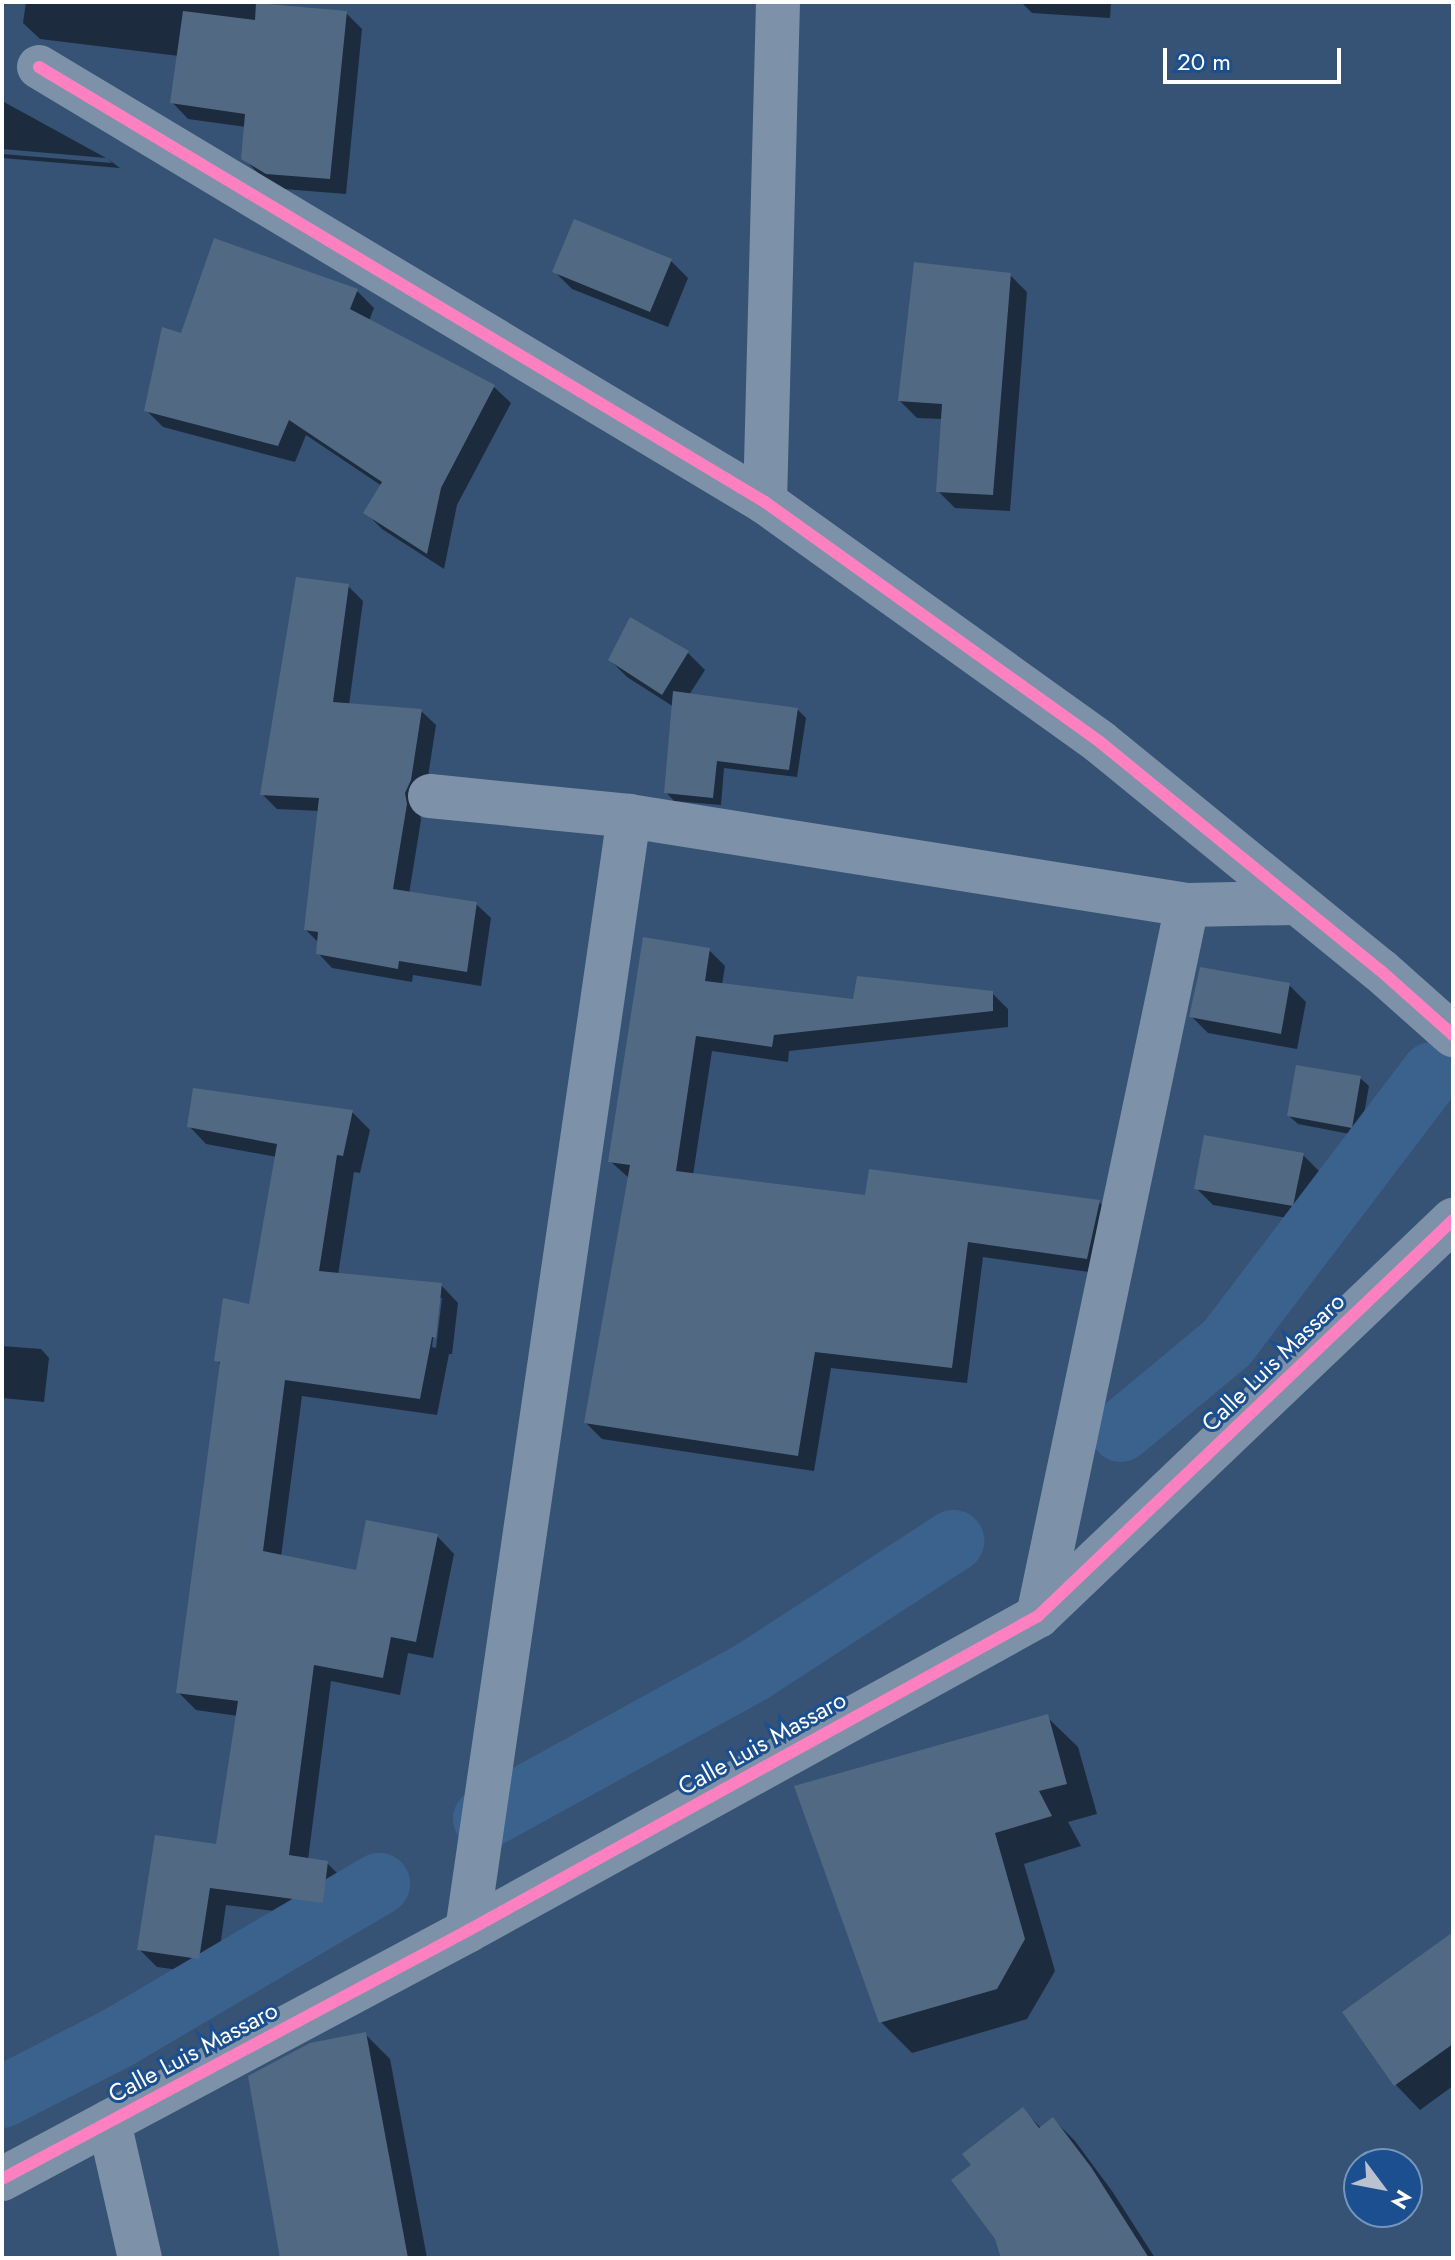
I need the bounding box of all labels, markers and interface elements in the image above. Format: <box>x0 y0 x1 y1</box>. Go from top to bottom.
scale bar <box>1167 32 1345 82</box>
text: 20 m <box>1177 44 1231 79</box>
street label: Calle Luis Massaro <box>1196 1287 1350 1437</box>
street label: Calle Luis Massaro <box>673 1685 851 1801</box>
street label: Calle Luis Massaro <box>103 1995 283 2109</box>
north arrow <box>1343 2148 1423 2228</box>
text: N <box>1383 2184 1420 2216</box>

